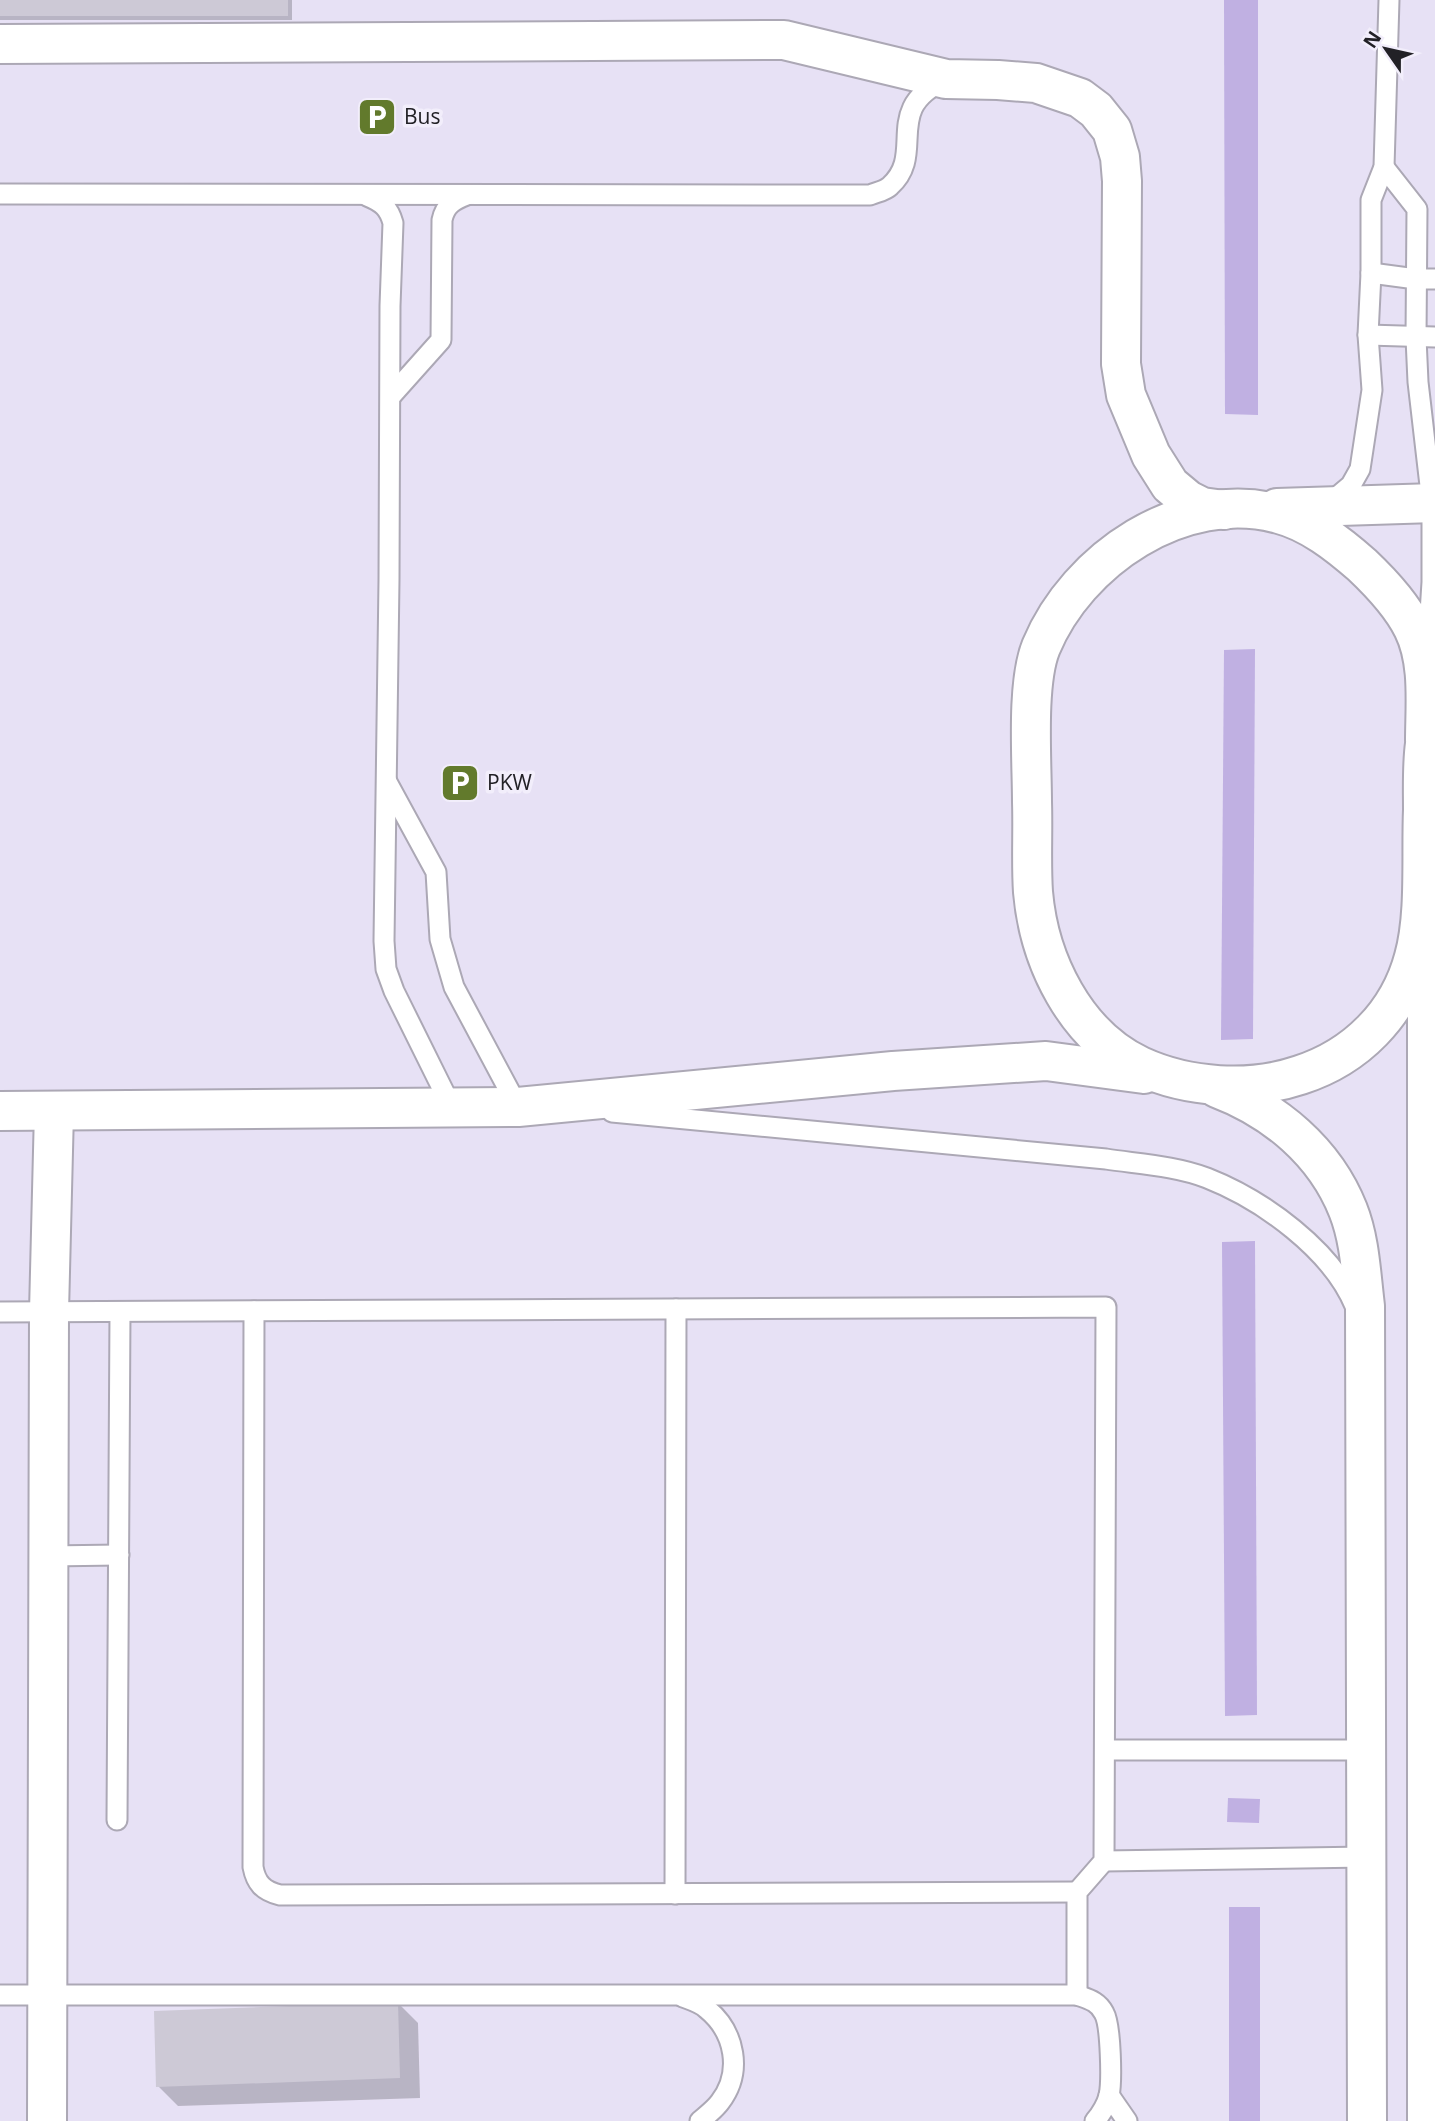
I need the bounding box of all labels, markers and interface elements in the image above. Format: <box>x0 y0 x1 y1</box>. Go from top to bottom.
north arrow <box>1351 14 1421 84</box>
text: N <box>1357 26 1387 53</box>
parking icon: Bus <box>356 96 398 138</box>
place label: Bus <box>404 102 440 130</box>
parking icon: PKW <box>439 762 481 804</box>
place label: PKW <box>487 768 532 796</box>

